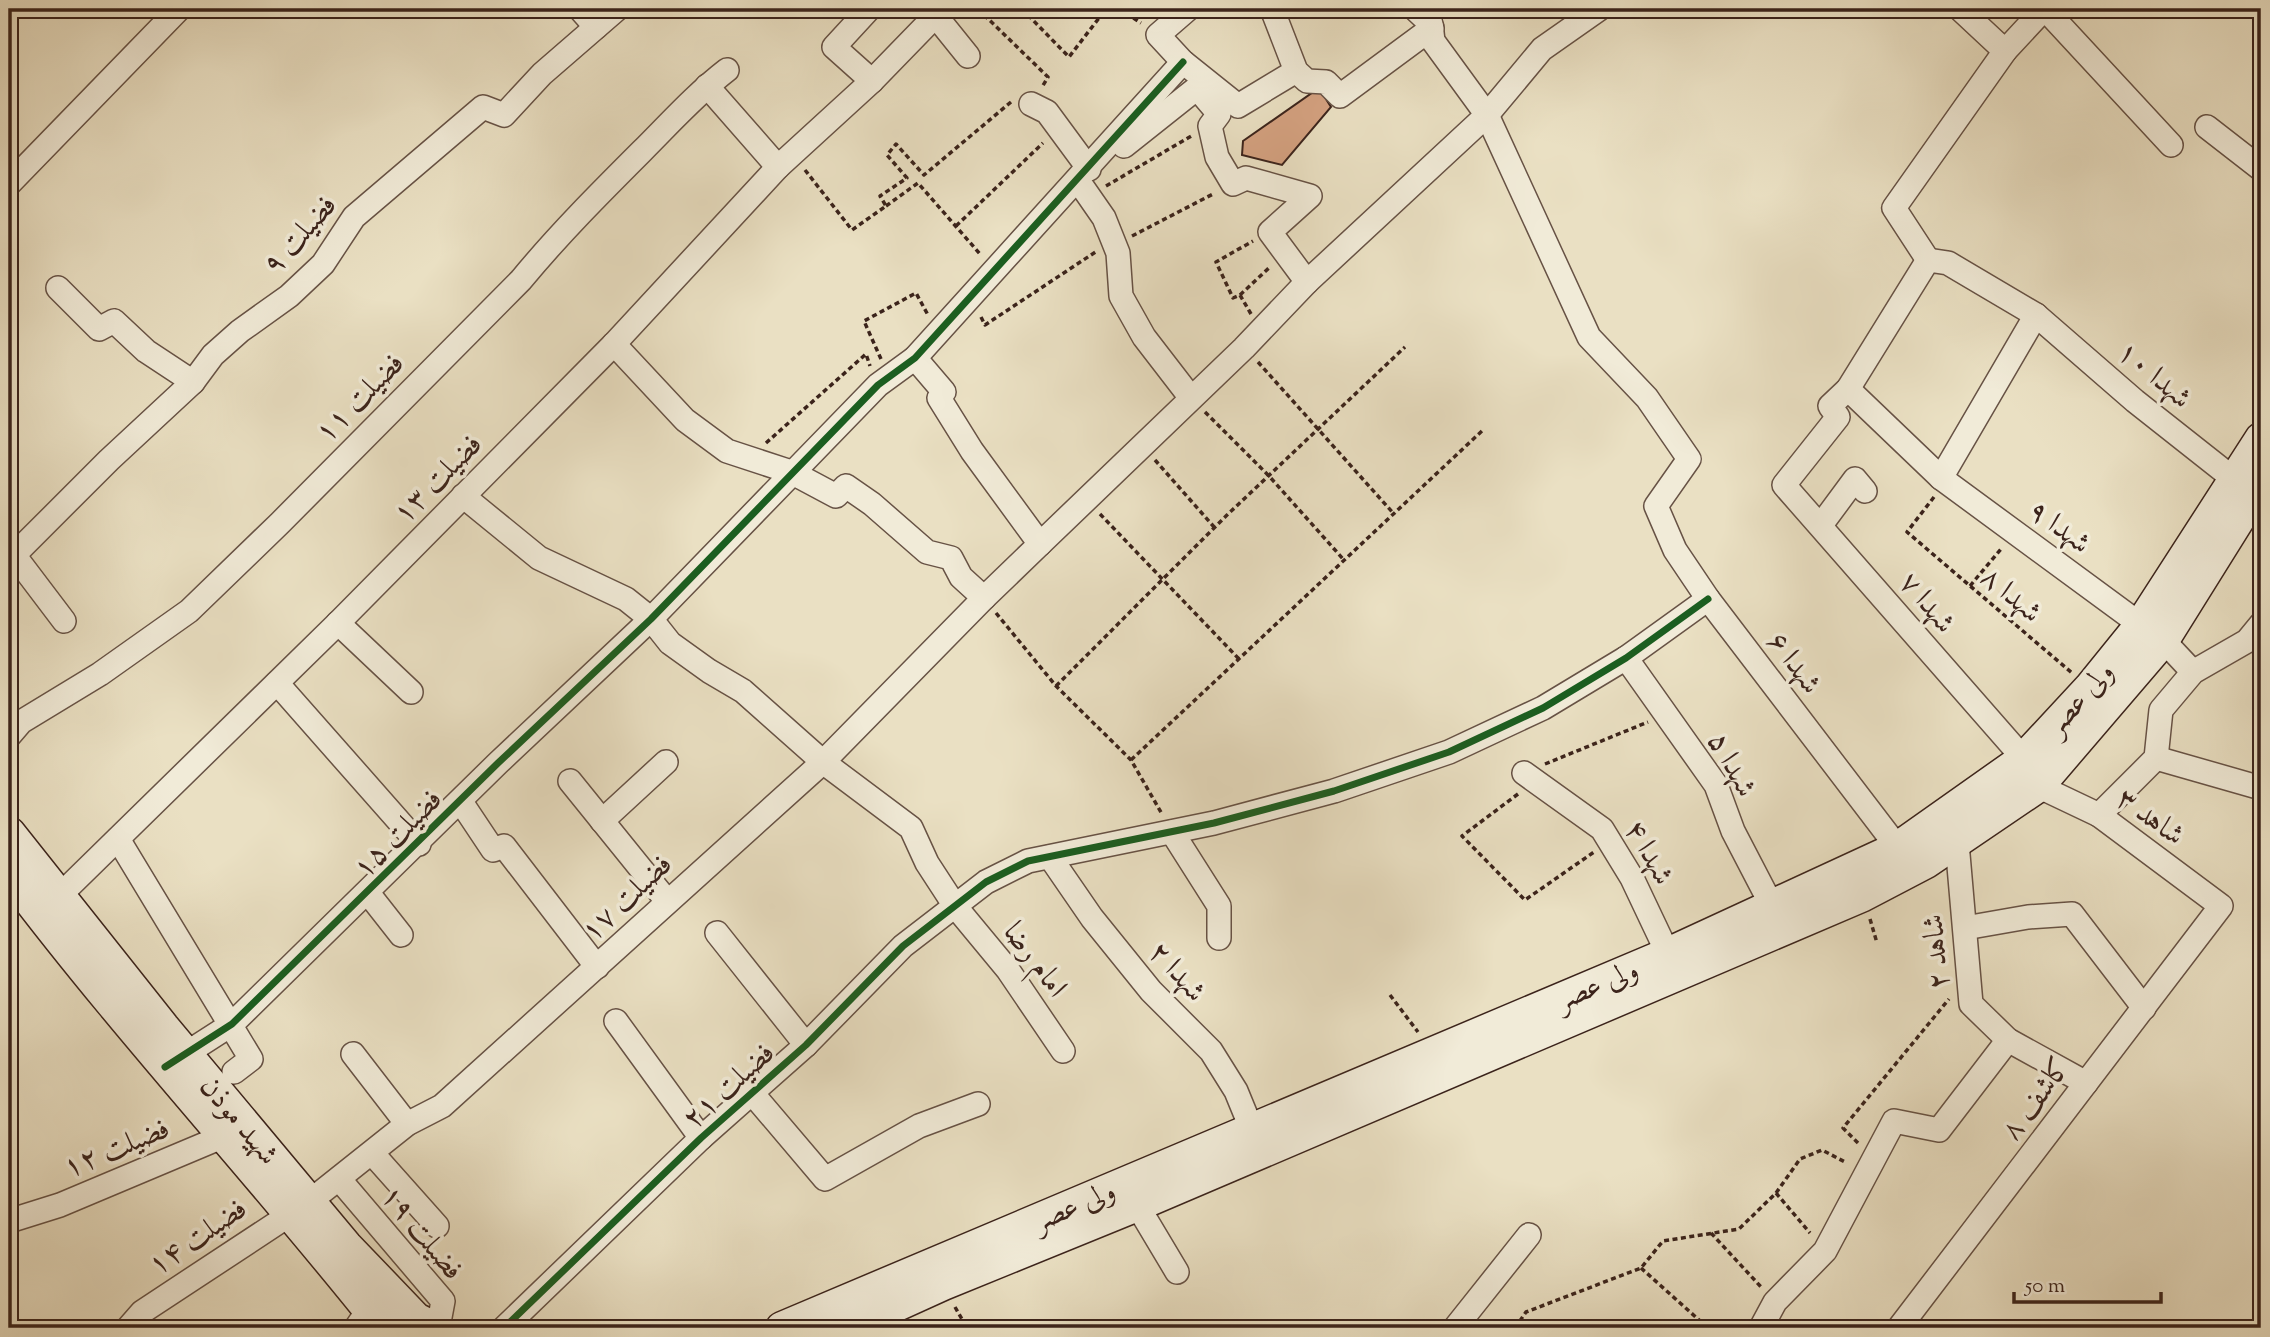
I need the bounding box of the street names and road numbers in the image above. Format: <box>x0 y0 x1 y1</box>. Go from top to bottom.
street label: فضیلت ۹ <box>253 186 348 285</box>
street label: شهدا ۱۰ <box>2107 332 2200 420</box>
street label: فضیلت ۱۱ <box>306 344 415 453</box>
street label: فضیلت ۱۳ <box>384 425 493 534</box>
street label: شهدا ۹ <box>2018 490 2099 566</box>
street label: شهدا ۸ <box>1970 557 2051 634</box>
street label: شهدا ۷ <box>1888 563 1965 644</box>
street label: شهدا ۶ <box>1755 623 1831 704</box>
street label: ولی عصر <box>2034 653 2126 748</box>
street label: شهدا ۵ <box>1695 725 1766 806</box>
street label: شاهد ۳ <box>2106 778 2193 858</box>
street label: فضیلت ۱۵ <box>344 780 453 889</box>
street label: شهدا ۴ <box>1612 813 1684 894</box>
street label: فضیلت ۱۷ <box>572 845 683 953</box>
street label: شاهد ۲ <box>1913 912 1962 991</box>
street label: امام رضا <box>990 914 1077 1009</box>
street label: شهدا ۲ <box>1137 933 1215 1013</box>
street label: ولی عصر <box>1547 950 1646 1024</box>
street label: فضیلت ۲۱ <box>674 1033 786 1140</box>
street label: کاشف ۸ <box>1991 1049 2083 1150</box>
street label: شهید موذن <box>188 1068 288 1176</box>
street label: فضیلت ۱۲ <box>57 1108 177 1190</box>
street label: ولی عصر <box>1024 1171 1123 1245</box>
street label: فضیلت ۱۹ <box>369 1177 473 1291</box>
street label: فضیلت ۱۴ <box>140 1189 257 1287</box>

